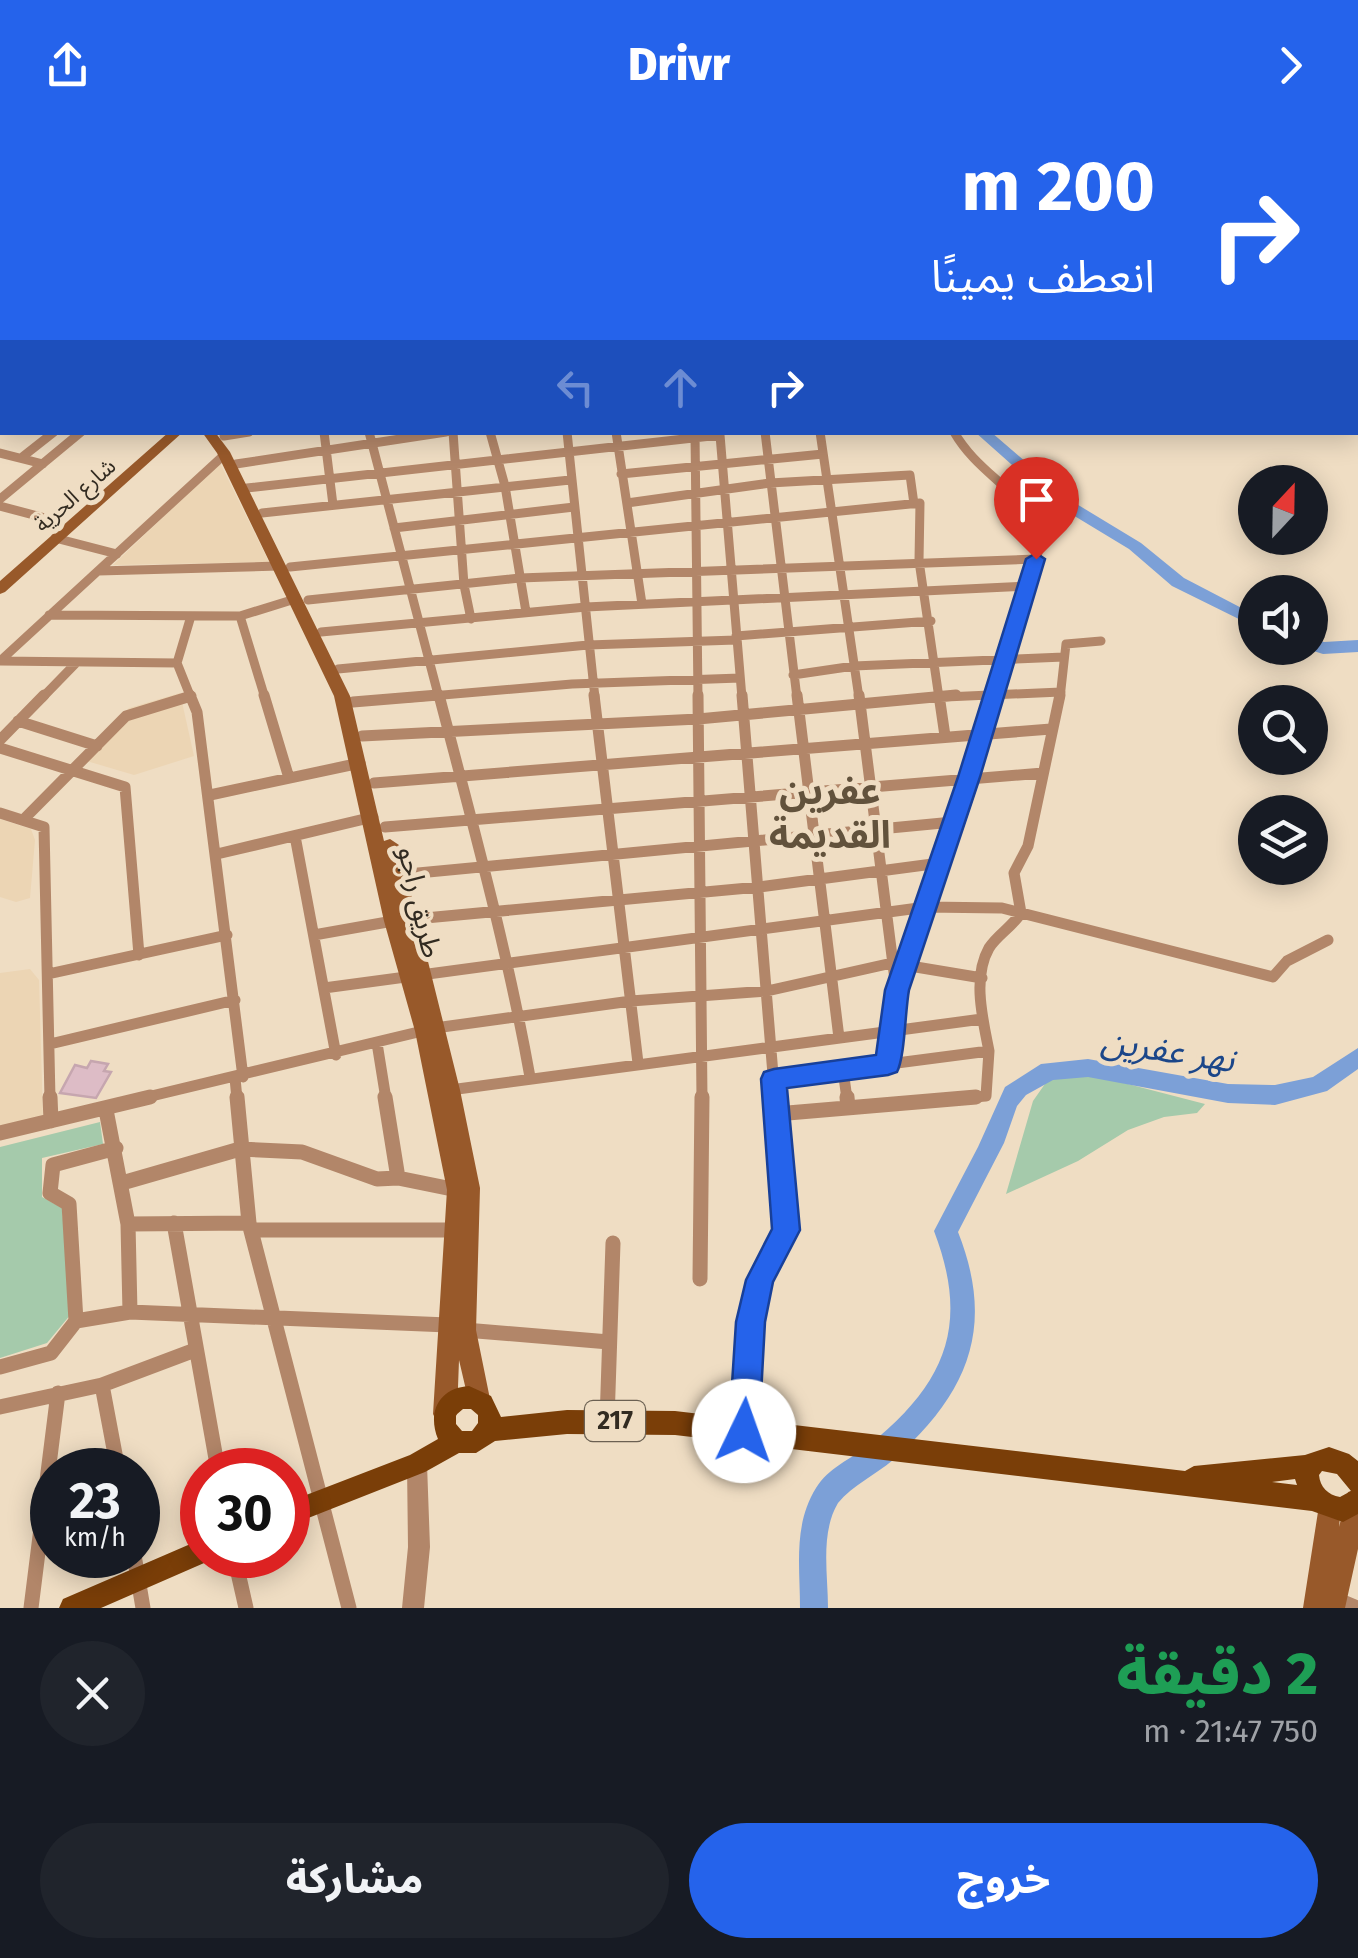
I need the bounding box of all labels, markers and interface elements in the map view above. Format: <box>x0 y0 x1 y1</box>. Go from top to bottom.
icon: share <box>40 38 95 93</box>
text: Drivr <box>628 38 730 92</box>
icon: forward <box>1263 38 1318 93</box>
text: 200 m <box>961 145 1155 229</box>
icon: right <box>1190 170 1320 300</box>
text: انعطف يمينًا <box>931 250 1155 304</box>
icon: left <box>548 360 603 415</box>
icon: ahead <box>653 360 708 415</box>
icon: right <box>758 360 813 415</box>
street label: شارع الحرية <box>29 452 123 540</box>
pin <box>994 457 1079 560</box>
north arrow <box>1238 465 1328 555</box>
map controls <box>1238 465 1328 885</box>
icon: arrive <box>1009 472 1064 527</box>
button: sound <box>1238 575 1328 665</box>
button: search <box>1238 685 1328 775</box>
district label: عفرين القديمة <box>769 768 891 858</box>
button: layers <box>1238 795 1328 885</box>
street label: طريق راجو <box>390 843 449 961</box>
water label: نهر عفرين <box>1099 1019 1240 1082</box>
position arrow <box>692 1379 796 1483</box>
road number: 217 <box>585 1401 645 1441</box>
speed limit sign: 30 <box>180 1448 310 1578</box>
text: 23 <box>69 1471 121 1531</box>
text: km/h <box>64 1523 126 1553</box>
text: 2 دقيقة <box>1116 1638 1318 1710</box>
button: close <box>40 1641 145 1746</box>
text: 750 m · 21:47 <box>1143 1712 1318 1750</box>
button: مشاركة <box>40 1823 669 1938</box>
button: خروج <box>689 1823 1318 1938</box>

